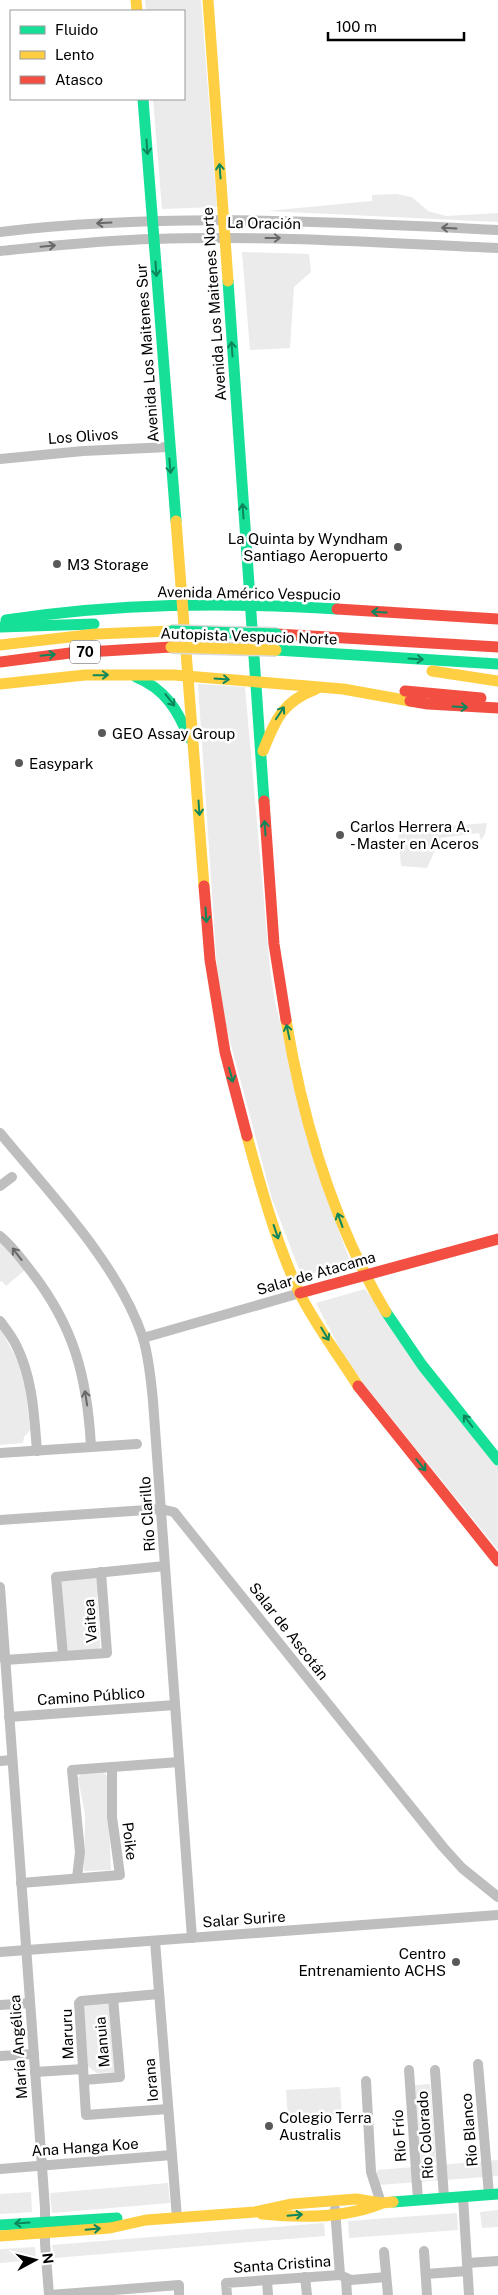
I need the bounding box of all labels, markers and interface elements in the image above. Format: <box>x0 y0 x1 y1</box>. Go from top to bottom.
legend <box>10 10 185 100</box>
scale bar <box>328 10 464 42</box>
text: 100 m <box>336 18 377 35</box>
text: Fluido <box>55 21 98 38</box>
text: Lento <box>55 46 94 63</box>
text: Atasco <box>55 71 103 88</box>
one-way arrow <box>142 139 152 155</box>
one-way arrow <box>216 163 225 179</box>
street label: Avenida Los Maitenes Norte <box>199 207 229 401</box>
street label: La Oración <box>227 214 301 232</box>
one-way arrow <box>96 218 112 227</box>
one-way arrow <box>442 223 458 232</box>
one-way arrow <box>264 233 280 243</box>
one-way arrow <box>40 241 56 251</box>
one-way arrow <box>152 260 161 276</box>
street label: Avenida Los Maitenes Sur <box>132 263 162 443</box>
one-way arrow <box>227 341 236 357</box>
street label: Los Olivos <box>47 425 119 447</box>
one-way arrow <box>166 457 175 473</box>
one-way arrow <box>239 503 248 519</box>
place label: La Quinta by Wyndham Santiago Aeropuerto <box>228 530 388 564</box>
marker: La Quinta by Wyndham Santiago Aeropuerto <box>392 541 404 553</box>
place label: M3 Storage <box>67 556 149 573</box>
marker: M3 Storage <box>51 558 63 570</box>
street label: Avenida Américo Vespucio <box>157 583 341 603</box>
one-way arrow <box>372 608 388 617</box>
street label: Autopista Vespucio Norte <box>160 624 338 648</box>
road number: 70 <box>70 640 100 664</box>
one-way arrow <box>40 651 56 660</box>
one-way arrow <box>408 654 424 663</box>
one-way arrow <box>92 670 109 680</box>
one-way arrow <box>214 674 230 683</box>
one-way arrow <box>165 693 175 707</box>
one-way arrow <box>452 702 468 711</box>
one-way arrow <box>275 706 285 720</box>
place label: GEO Assay Group <box>112 725 235 742</box>
marker: GEO Assay Group <box>96 727 108 739</box>
place label: Easypark <box>29 755 93 772</box>
marker: Easypark <box>13 757 25 769</box>
one-way arrow <box>194 799 203 815</box>
place label: Carlos Herrera A. - Master en Aceros <box>350 818 479 852</box>
one-way arrow <box>261 820 270 836</box>
marker: Carlos Herrera A. - Master en Aceros <box>334 829 346 841</box>
one-way arrow <box>202 907 211 923</box>
one-way arrow <box>283 1024 292 1040</box>
one-way arrow <box>227 1067 237 1083</box>
one-way arrow <box>335 1213 344 1228</box>
one-way arrow <box>272 1223 281 1239</box>
one-way arrow <box>12 1248 23 1261</box>
street label: Salar de Atacama <box>255 1248 377 1298</box>
one-way arrow <box>320 1327 330 1341</box>
one-way arrow <box>80 1390 90 1406</box>
one-way arrow <box>462 1415 473 1428</box>
one-way arrow <box>416 1458 427 1471</box>
street label: Río Clarillo <box>136 1476 158 1552</box>
street label: Salar de Ascotán <box>246 1579 332 1683</box>
street label: Vaitea <box>80 1599 100 1643</box>
street label: Camino Público <box>37 1684 145 1708</box>
street label: Poike <box>119 1821 141 1861</box>
street label: Salar Surire <box>202 1908 286 1930</box>
place label: Centro Entrenamiento ACHS <box>298 1945 446 1979</box>
marker: Centro Entrenamiento ACHS <box>450 1956 462 1968</box>
street label: María Angélica <box>6 1994 30 2100</box>
street label: Maruru <box>58 2008 76 2060</box>
street label: Manuia <box>91 2016 113 2068</box>
street label: Iorana <box>141 2058 161 2102</box>
street label: Río Colorado <box>413 2090 437 2180</box>
street label: Río Blanco <box>457 2093 481 2167</box>
place label: Colegio Terra Australis <box>279 2109 372 2143</box>
street label: Río Frío <box>389 2109 409 2163</box>
marker: Colegio Terra Australis <box>263 2120 275 2132</box>
street label: Ana Hanga Koe <box>31 2135 139 2159</box>
one-way arrow <box>287 2211 303 2220</box>
one-way arrow <box>15 2219 31 2228</box>
one-way arrow <box>85 2224 101 2234</box>
north arrow <box>10 2235 60 2285</box>
text: N <box>39 2252 57 2265</box>
street label: Santa Cristina <box>232 2252 332 2276</box>

